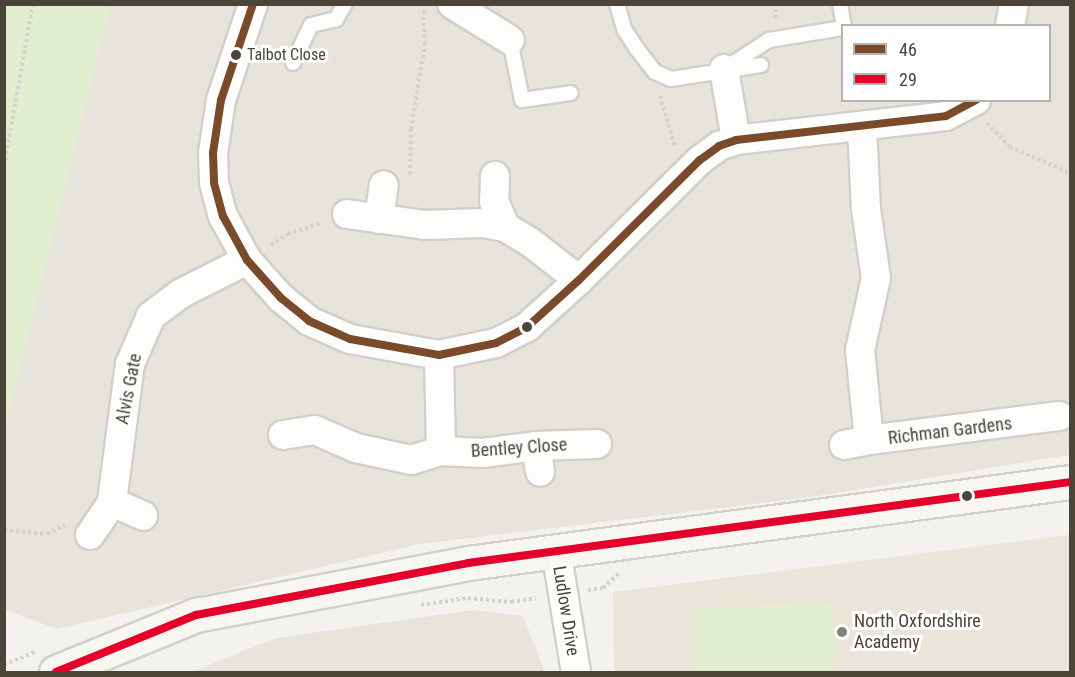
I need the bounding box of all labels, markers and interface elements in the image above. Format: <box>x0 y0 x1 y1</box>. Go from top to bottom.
legend <box>841 24 1051 102</box>
text: 46 <box>899 39 917 60</box>
place label: Talbot Close <box>247 45 326 65</box>
marker: Talbot Close <box>230 49 242 61</box>
text: 29 <box>899 69 917 90</box>
unlabelled marker <box>521 321 533 333</box>
street label: Alvis Gate <box>112 352 146 426</box>
street label: Richman Gardens <box>887 413 1013 449</box>
street label: Bentley Close <box>470 434 568 462</box>
unlabelled marker <box>961 490 973 502</box>
street label: Ludlow Drive <box>548 565 584 657</box>
place label: North Oxfordshire Academy <box>854 611 981 654</box>
marker: North Oxfordshire Academy <box>835 625 849 639</box>

